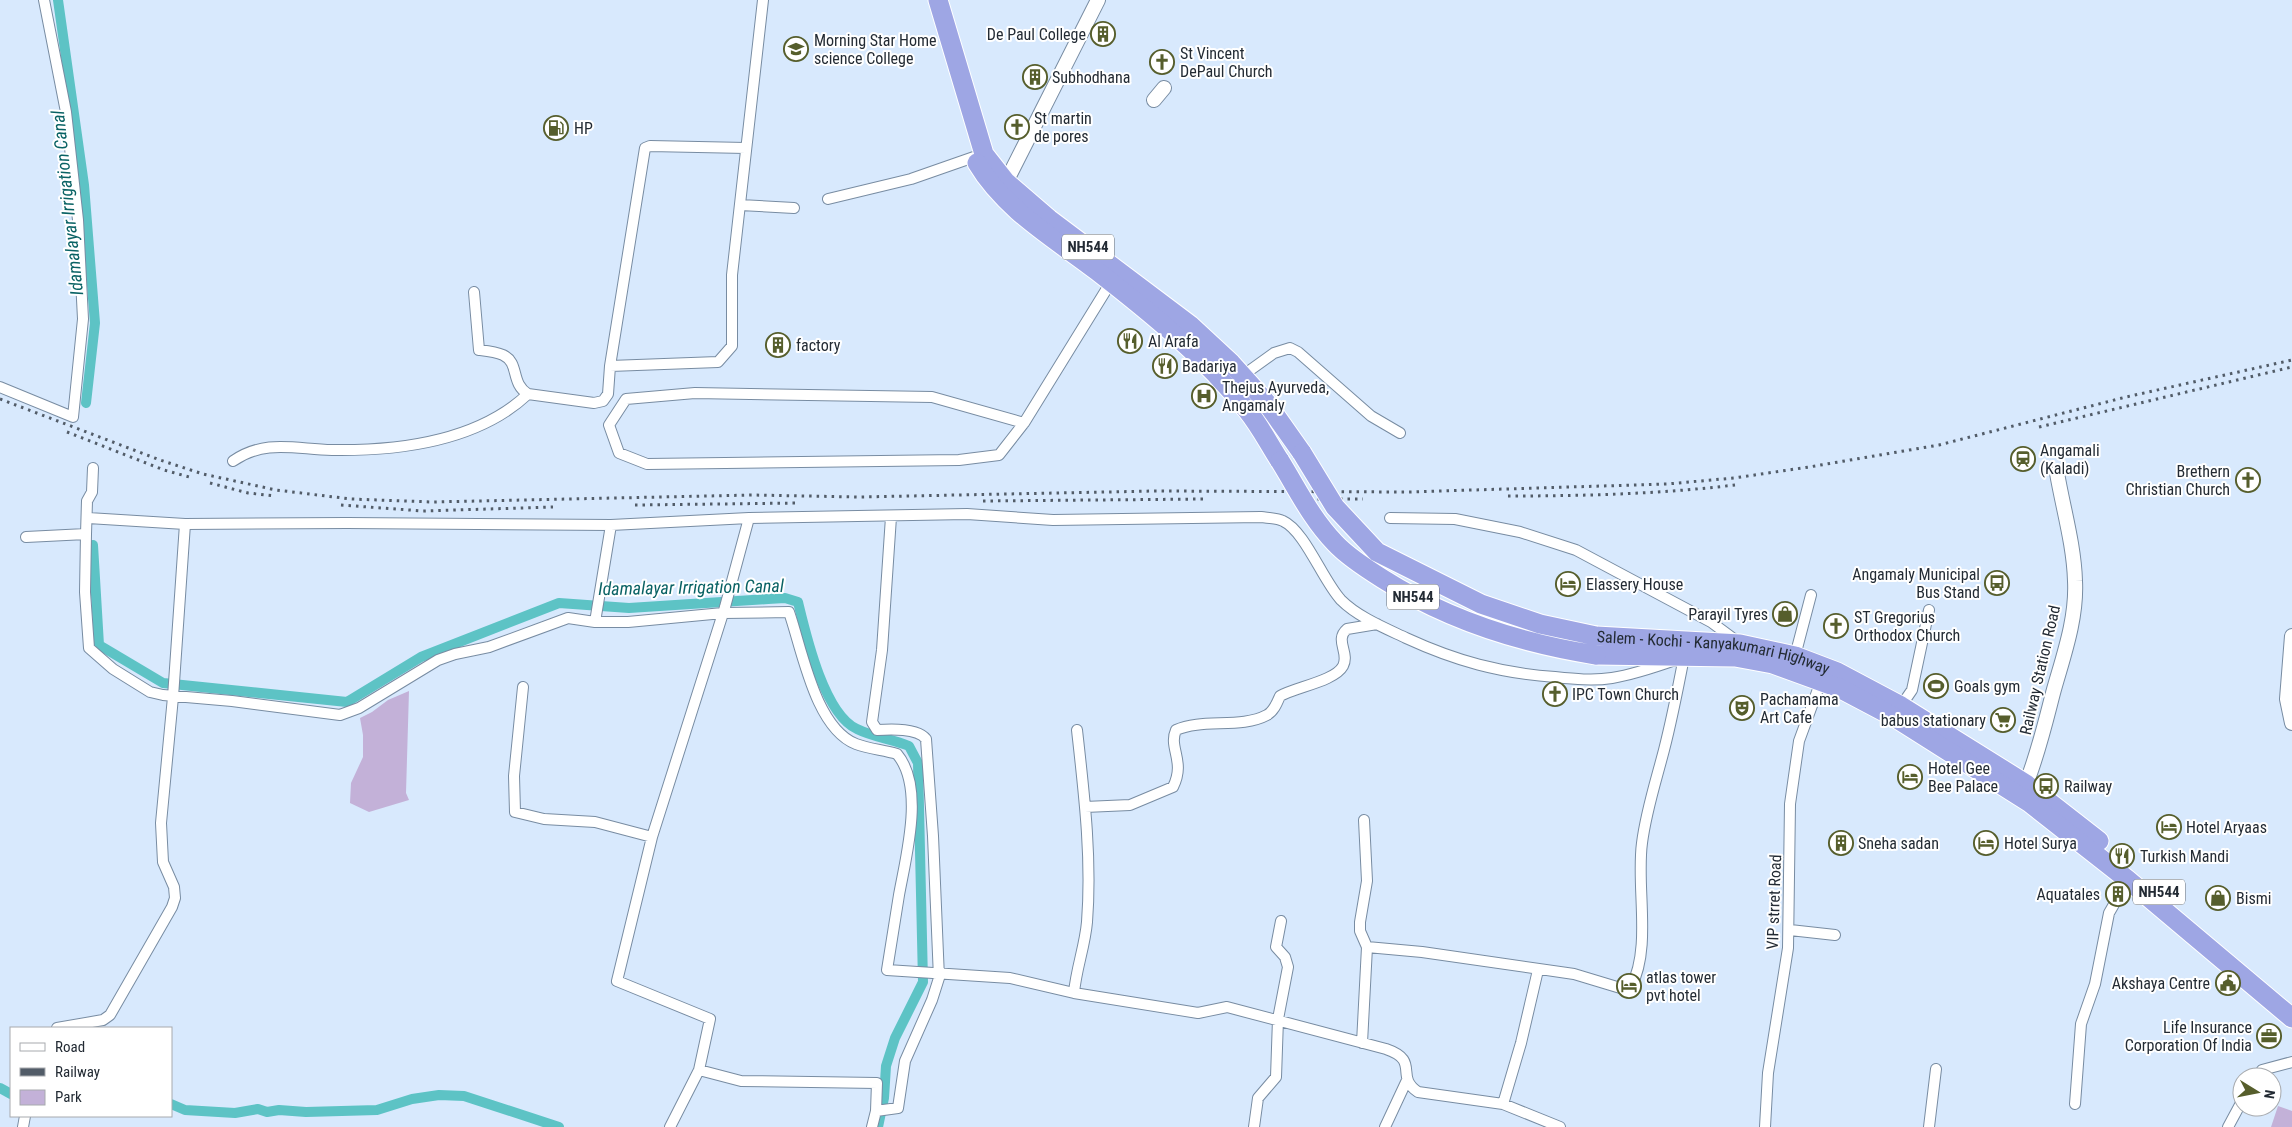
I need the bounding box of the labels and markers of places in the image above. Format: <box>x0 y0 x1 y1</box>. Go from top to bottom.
building icon: De Paul College <box>1090 21 1116 47</box>
place label: De Paul College <box>987 25 1086 44</box>
place label: Morning Star Home science College <box>814 31 936 68</box>
school or university icon: Morning Star Home science College <box>783 36 809 62</box>
place label: St Vincent DePaul Church <box>1180 44 1273 81</box>
church icon: St Vincent DePaul Church <box>1149 49 1175 75</box>
building icon: Subhodhana <box>1022 64 1048 90</box>
place label: Subhodhana <box>1052 68 1130 87</box>
place label: St martin de pores <box>1034 109 1092 146</box>
church icon: St martin de pores <box>1004 114 1030 140</box>
fuel station icon: HP <box>543 115 569 141</box>
place label: HP <box>574 119 593 138</box>
restaurant icon: Al Arafa <box>1117 328 1143 354</box>
building icon: factory <box>765 332 791 358</box>
place label: Al Arafa <box>1148 332 1199 351</box>
place label: factory <box>796 336 841 355</box>
restaurant icon: Badariya <box>1152 353 1178 379</box>
place label: Badariya <box>1182 357 1237 376</box>
place label: Thejus Ayurveda, Angamaly <box>1222 378 1329 415</box>
hospital icon: Thejus Ayurveda, Angamaly <box>1191 383 1217 409</box>
place label: Angamali (Kaladi) <box>2040 441 2100 478</box>
station icon: Angamali (Kaladi) <box>2010 446 2036 472</box>
place label: Brethern Christian Church <box>2125 462 2230 499</box>
church icon: Brethern Christian Church <box>2235 467 2261 493</box>
place label: Angamaly Municipal Bus Stand <box>1852 565 1980 602</box>
bus stop icon: Angamaly Municipal Bus Stand <box>1984 570 2010 596</box>
hotel icon: Elassery House <box>1555 571 1581 597</box>
place label: Elassery House <box>1586 575 1683 594</box>
shop icon: Parayil Tyres <box>1772 601 1798 627</box>
place label: Parayil Tyres <box>1688 605 1768 624</box>
place label: ST Gregorius Orthodox Church <box>1854 608 1960 645</box>
church icon: ST Gregorius Orthodox Church <box>1823 613 1849 639</box>
sports icon: Goals gym <box>1923 673 1949 699</box>
place label: Goals gym <box>1954 677 2020 696</box>
church icon: IPC Town Church <box>1542 681 1568 707</box>
place label: IPC Town Church <box>1572 685 1679 704</box>
place label: Pachamama Art Cafe <box>1760 690 1839 727</box>
theatre icon: Pachamama Art Cafe <box>1729 695 1755 721</box>
supermarket icon: babus stationary <box>1990 707 2016 733</box>
place label: babus stationary <box>1881 711 1986 730</box>
place label: Hotel Gee Bee Palace <box>1928 759 1998 796</box>
hotel icon: Hotel Gee Bee Palace <box>1897 764 1923 790</box>
bus stop icon: Railway <box>2033 773 2059 799</box>
place label: Railway <box>2064 777 2112 796</box>
hotel icon: Hotel Aryaas <box>2156 814 2182 840</box>
place label: Hotel Aryaas <box>2186 818 2267 837</box>
building icon: Sneha sadan <box>1828 830 1854 856</box>
hotel icon: Hotel Surya <box>1973 830 1999 856</box>
place label: Sneha sadan <box>1858 834 1939 853</box>
place label: Hotel Surya <box>2004 834 2077 853</box>
restaurant icon: Turkish Mandi <box>2109 843 2135 869</box>
place label: Turkish Mandi <box>2140 847 2229 866</box>
building icon: Aquatales <box>2105 881 2131 907</box>
place label: Aquatales <box>2037 885 2100 904</box>
shop icon: Bismi <box>2205 885 2231 911</box>
place label: Bismi <box>2236 889 2271 908</box>
place label: atlas tower pvt hotel <box>1646 968 1716 1005</box>
public building icon: Akshaya Centre <box>2215 970 2241 996</box>
hotel icon: atlas tower pvt hotel <box>1616 973 1642 999</box>
place label: Akshaya Centre <box>2112 974 2210 993</box>
place label: Life Insurance Corporation Of India <box>2125 1018 2252 1055</box>
office icon: Life Insurance Corporation Of India <box>2256 1023 2282 1049</box>

